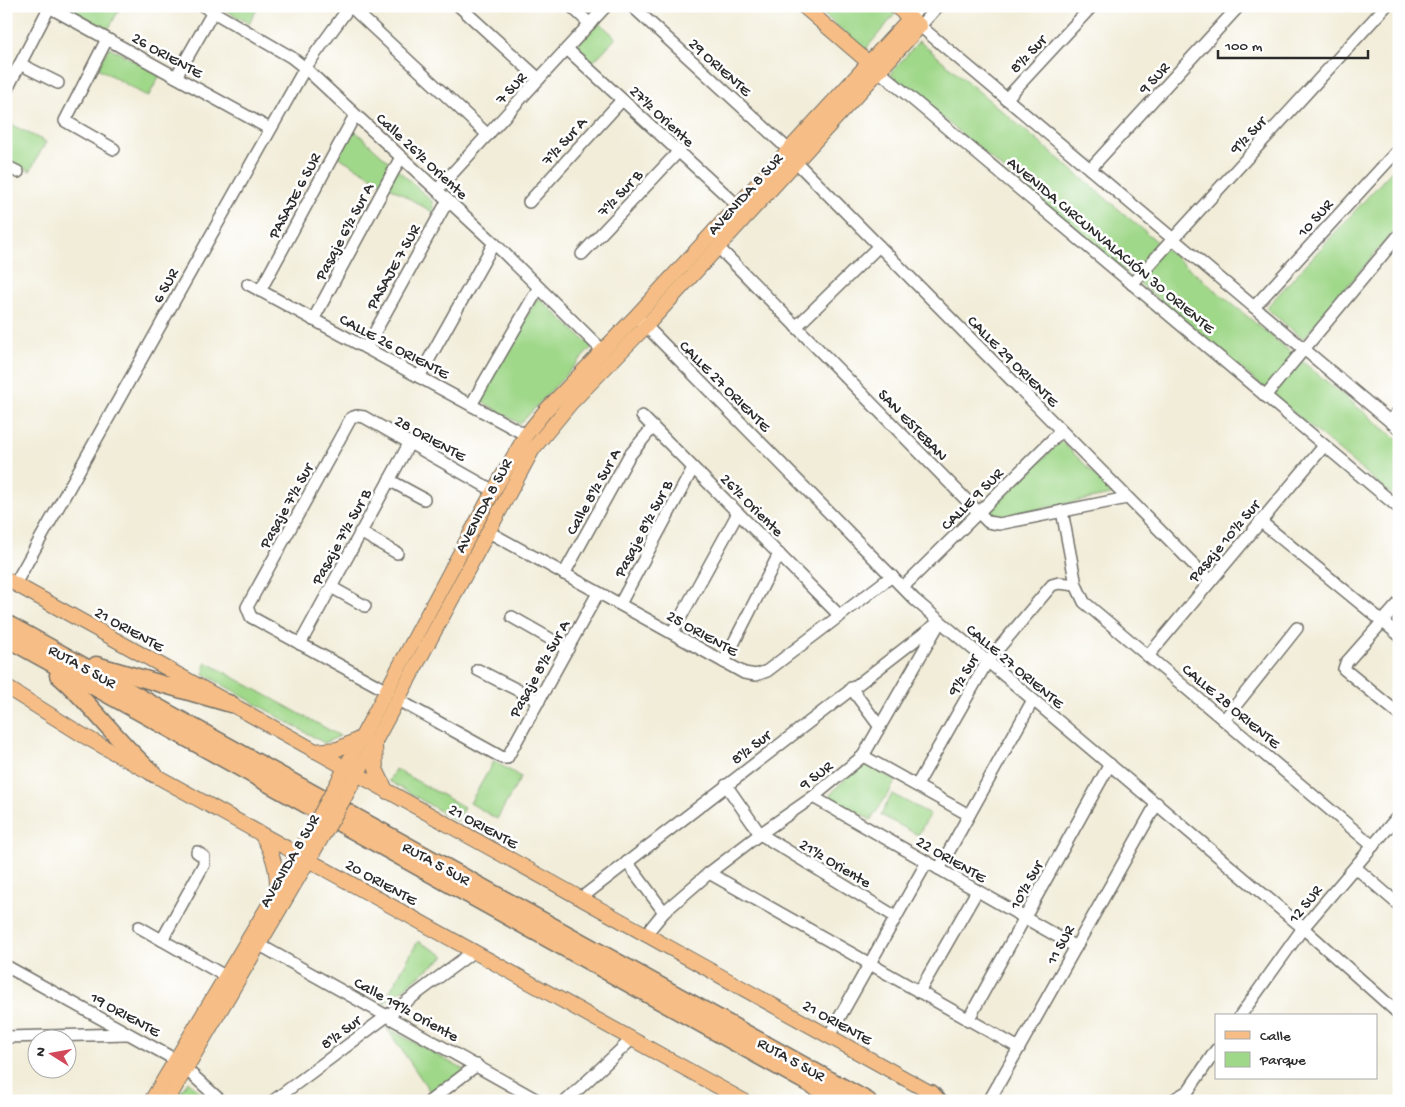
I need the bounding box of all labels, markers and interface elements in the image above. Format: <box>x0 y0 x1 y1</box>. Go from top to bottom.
scale bar <box>1218 28 1368 60</box>
street label: 26 ORIENTE <box>128 30 206 85</box>
street label: 8½ Sur <box>1007 31 1053 79</box>
street label: 29 ORIENTE <box>683 35 755 102</box>
text: 100 m <box>1224 38 1263 56</box>
street label: 9 SUR <box>1135 59 1175 100</box>
street label: 7 SUR <box>492 69 533 110</box>
street label: 27½ Oriente <box>624 83 698 153</box>
street label: Calle 26½ Oriente <box>371 110 471 205</box>
street label: 9½ Sur <box>1227 112 1273 160</box>
street label: 7½ Sur A <box>538 113 593 171</box>
street label: PASAJE 6 SUR <box>265 150 327 244</box>
street label: AVENIDA 8 SUR <box>705 150 789 240</box>
street label: AVENIDA CIRCUNVALACIÓN 30 ORIENTE <box>1002 154 1218 340</box>
street label: 7½ Sur B <box>594 166 649 223</box>
street label: Pasaje 6½ Sur A <box>312 179 380 285</box>
street label: 10 SUR <box>1294 196 1339 243</box>
street label: PASAJE 7 SUR <box>363 221 427 315</box>
street label: 6 SUR <box>150 265 185 307</box>
street label: CALLE 26 ORIENTE <box>335 311 452 386</box>
street label: CALLE 29 ORIENTE <box>962 313 1062 413</box>
street label: CALLE 27 ORIENTE <box>674 338 774 438</box>
street label: SAN ESTEBAN <box>872 387 951 466</box>
street label: 28 ORIENTE <box>390 413 469 468</box>
street label: Calle 8½ Sur A <box>564 445 627 539</box>
street label: AVENIDA 8 SUR <box>452 456 518 557</box>
street label: Pasaje 7½ Sur <box>256 460 320 554</box>
street label: CALLE 9 SUR <box>938 465 1009 536</box>
street label: 26½ Oriente <box>715 471 787 543</box>
street label: Pasaje 8½ Sur B <box>611 477 679 582</box>
street label: Pasaje 7½ Sur B <box>308 486 378 590</box>
street label: Pasaje 10½ Sur <box>1185 496 1267 588</box>
street label: 21 ORIENTE <box>90 604 167 658</box>
street label: 25 ORIENTE <box>662 608 741 663</box>
street label: Pasaje 8½ Sur A <box>506 616 576 722</box>
street label: CALLE 27 ORIENTE <box>961 621 1067 715</box>
street label: RUTA 5 SUR <box>44 642 119 695</box>
street label: 9½ Sur <box>945 650 985 701</box>
street label: CALLE 28 ORIENTE <box>1177 661 1284 755</box>
street label: 8½ Sur <box>728 726 777 770</box>
street label: 9 SUR <box>796 758 838 796</box>
street label: 21 ORIENTE <box>444 801 521 855</box>
street label: AVENIDA 8 SUR <box>257 811 326 911</box>
street label: 22 ORIENTE <box>912 833 990 889</box>
street label: 21½ Oriente <box>795 836 874 894</box>
street label: RUTA 5 SUR <box>398 839 473 892</box>
street label: 20 ORIENTE <box>341 857 420 912</box>
street label: 10½ Sur <box>1007 857 1050 914</box>
street label: 12 SUR <box>1285 882 1328 929</box>
street label: 11 SUR <box>1043 922 1081 969</box>
street label: Calle 19½ Oriente <box>350 974 462 1048</box>
street label: 19 ORIENTE <box>85 989 163 1043</box>
street label: 21 ORIENTE <box>798 997 875 1051</box>
street label: 8½ Sur <box>318 1012 367 1055</box>
legend <box>1215 1014 1378 1080</box>
text: Calle <box>1260 1028 1291 1046</box>
north arrow <box>28 1030 78 1080</box>
street label: RUTA 5 SUR <box>753 1035 828 1088</box>
text: N <box>32 1046 51 1058</box>
text: Parque <box>1259 1052 1306 1070</box>

